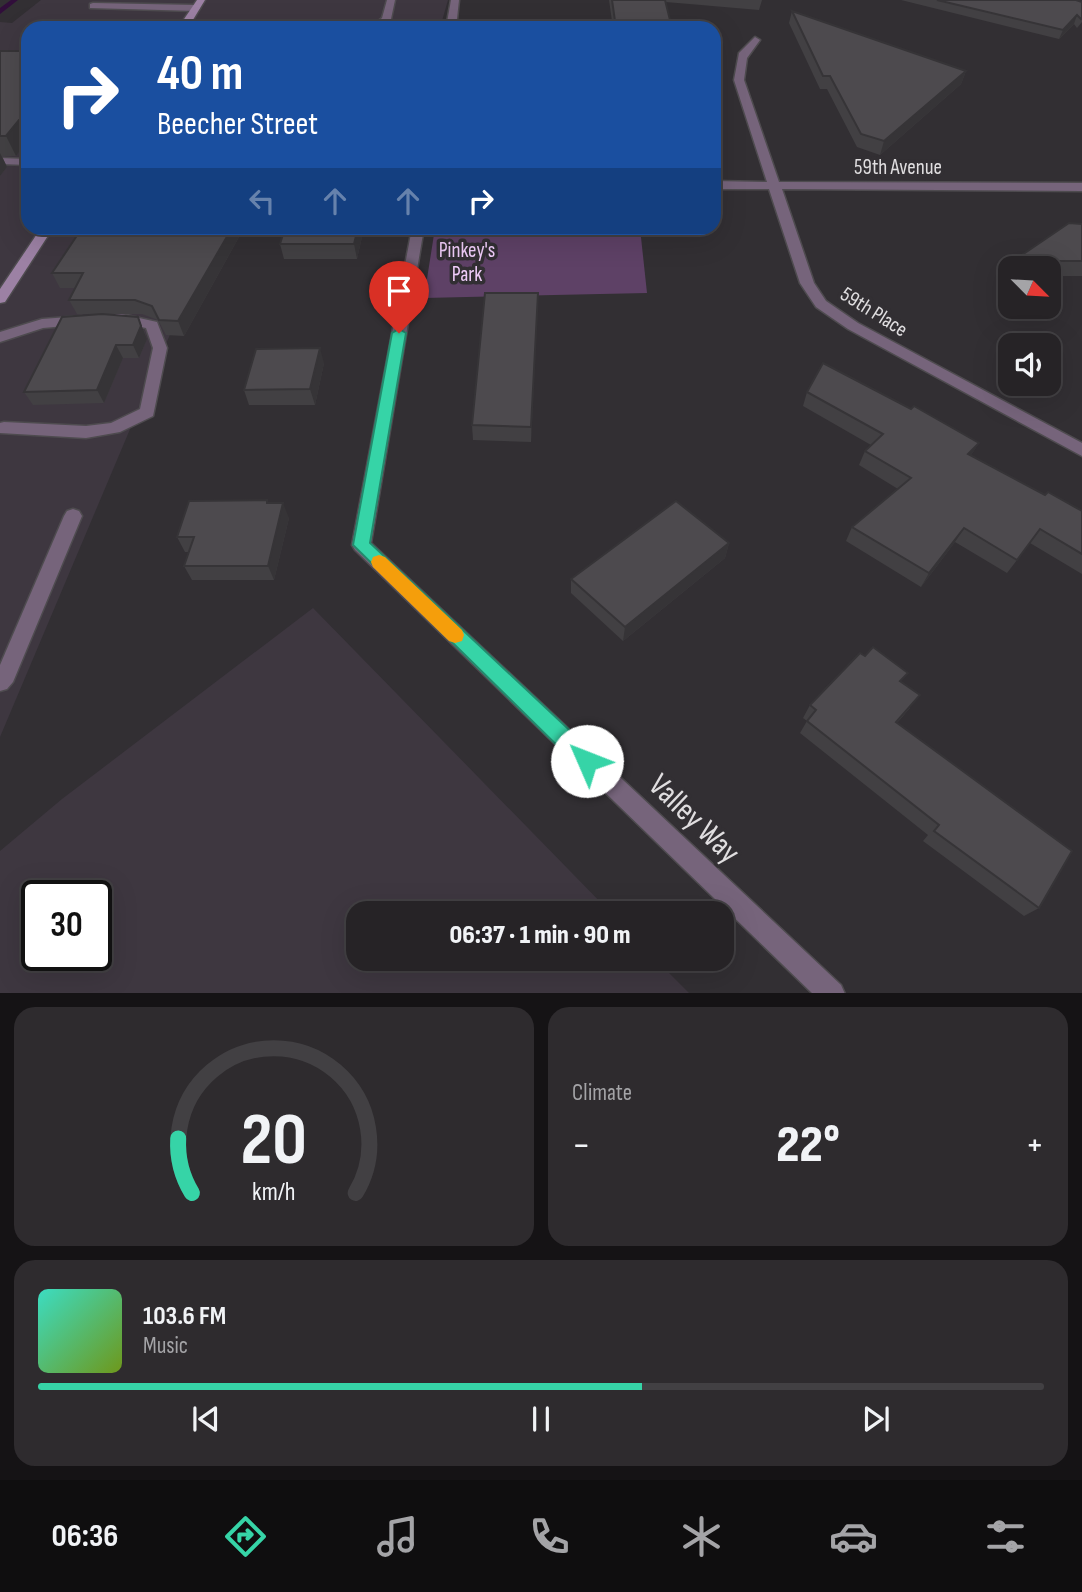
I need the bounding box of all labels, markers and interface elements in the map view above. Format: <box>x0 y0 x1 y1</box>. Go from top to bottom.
text: 40 m <box>157 45 243 104</box>
icon: right <box>42 49 133 140</box>
text: Beecher Street <box>157 105 318 144</box>
street label: 59th Avenue <box>854 155 942 180</box>
icon: left <box>243 182 281 220</box>
icon: ahead <box>316 182 354 220</box>
icon: ahead <box>389 182 427 220</box>
icon: right <box>462 182 500 220</box>
park label: Pinkey's Park <box>439 238 495 287</box>
north arrow <box>998 256 1060 318</box>
map controls <box>998 256 1061 396</box>
pin <box>369 261 429 333</box>
icon: arrive <box>380 272 418 310</box>
street label: 59th Place <box>836 282 912 342</box>
button: sound <box>998 333 1061 396</box>
position arrow <box>550 724 624 798</box>
street label: Valley Way <box>640 766 748 872</box>
speed limit sign: 30 <box>21 880 112 971</box>
text: 06:37 · 1 min · 90 m <box>449 920 631 951</box>
text: Climate <box>572 1079 632 1107</box>
text: 20 <box>241 1097 307 1185</box>
text: 22° <box>776 1114 840 1177</box>
text: − <box>572 1123 591 1168</box>
text: + <box>1025 1123 1044 1168</box>
text: km/h <box>252 1176 296 1207</box>
text: 103.6 FM <box>143 1301 226 1332</box>
text: Music <box>143 1332 188 1360</box>
icon: previous <box>187 1400 225 1438</box>
icon: pause <box>522 1400 560 1438</box>
icon: next <box>857 1400 895 1438</box>
icon: directions <box>221 1512 270 1561</box>
icon: music <box>373 1512 422 1561</box>
icon: phone <box>525 1512 574 1561</box>
icon: climate <box>677 1512 726 1561</box>
icon: car <box>829 1512 878 1561</box>
icon: filters <box>981 1512 1030 1561</box>
text: 06:36 <box>52 1517 118 1556</box>

